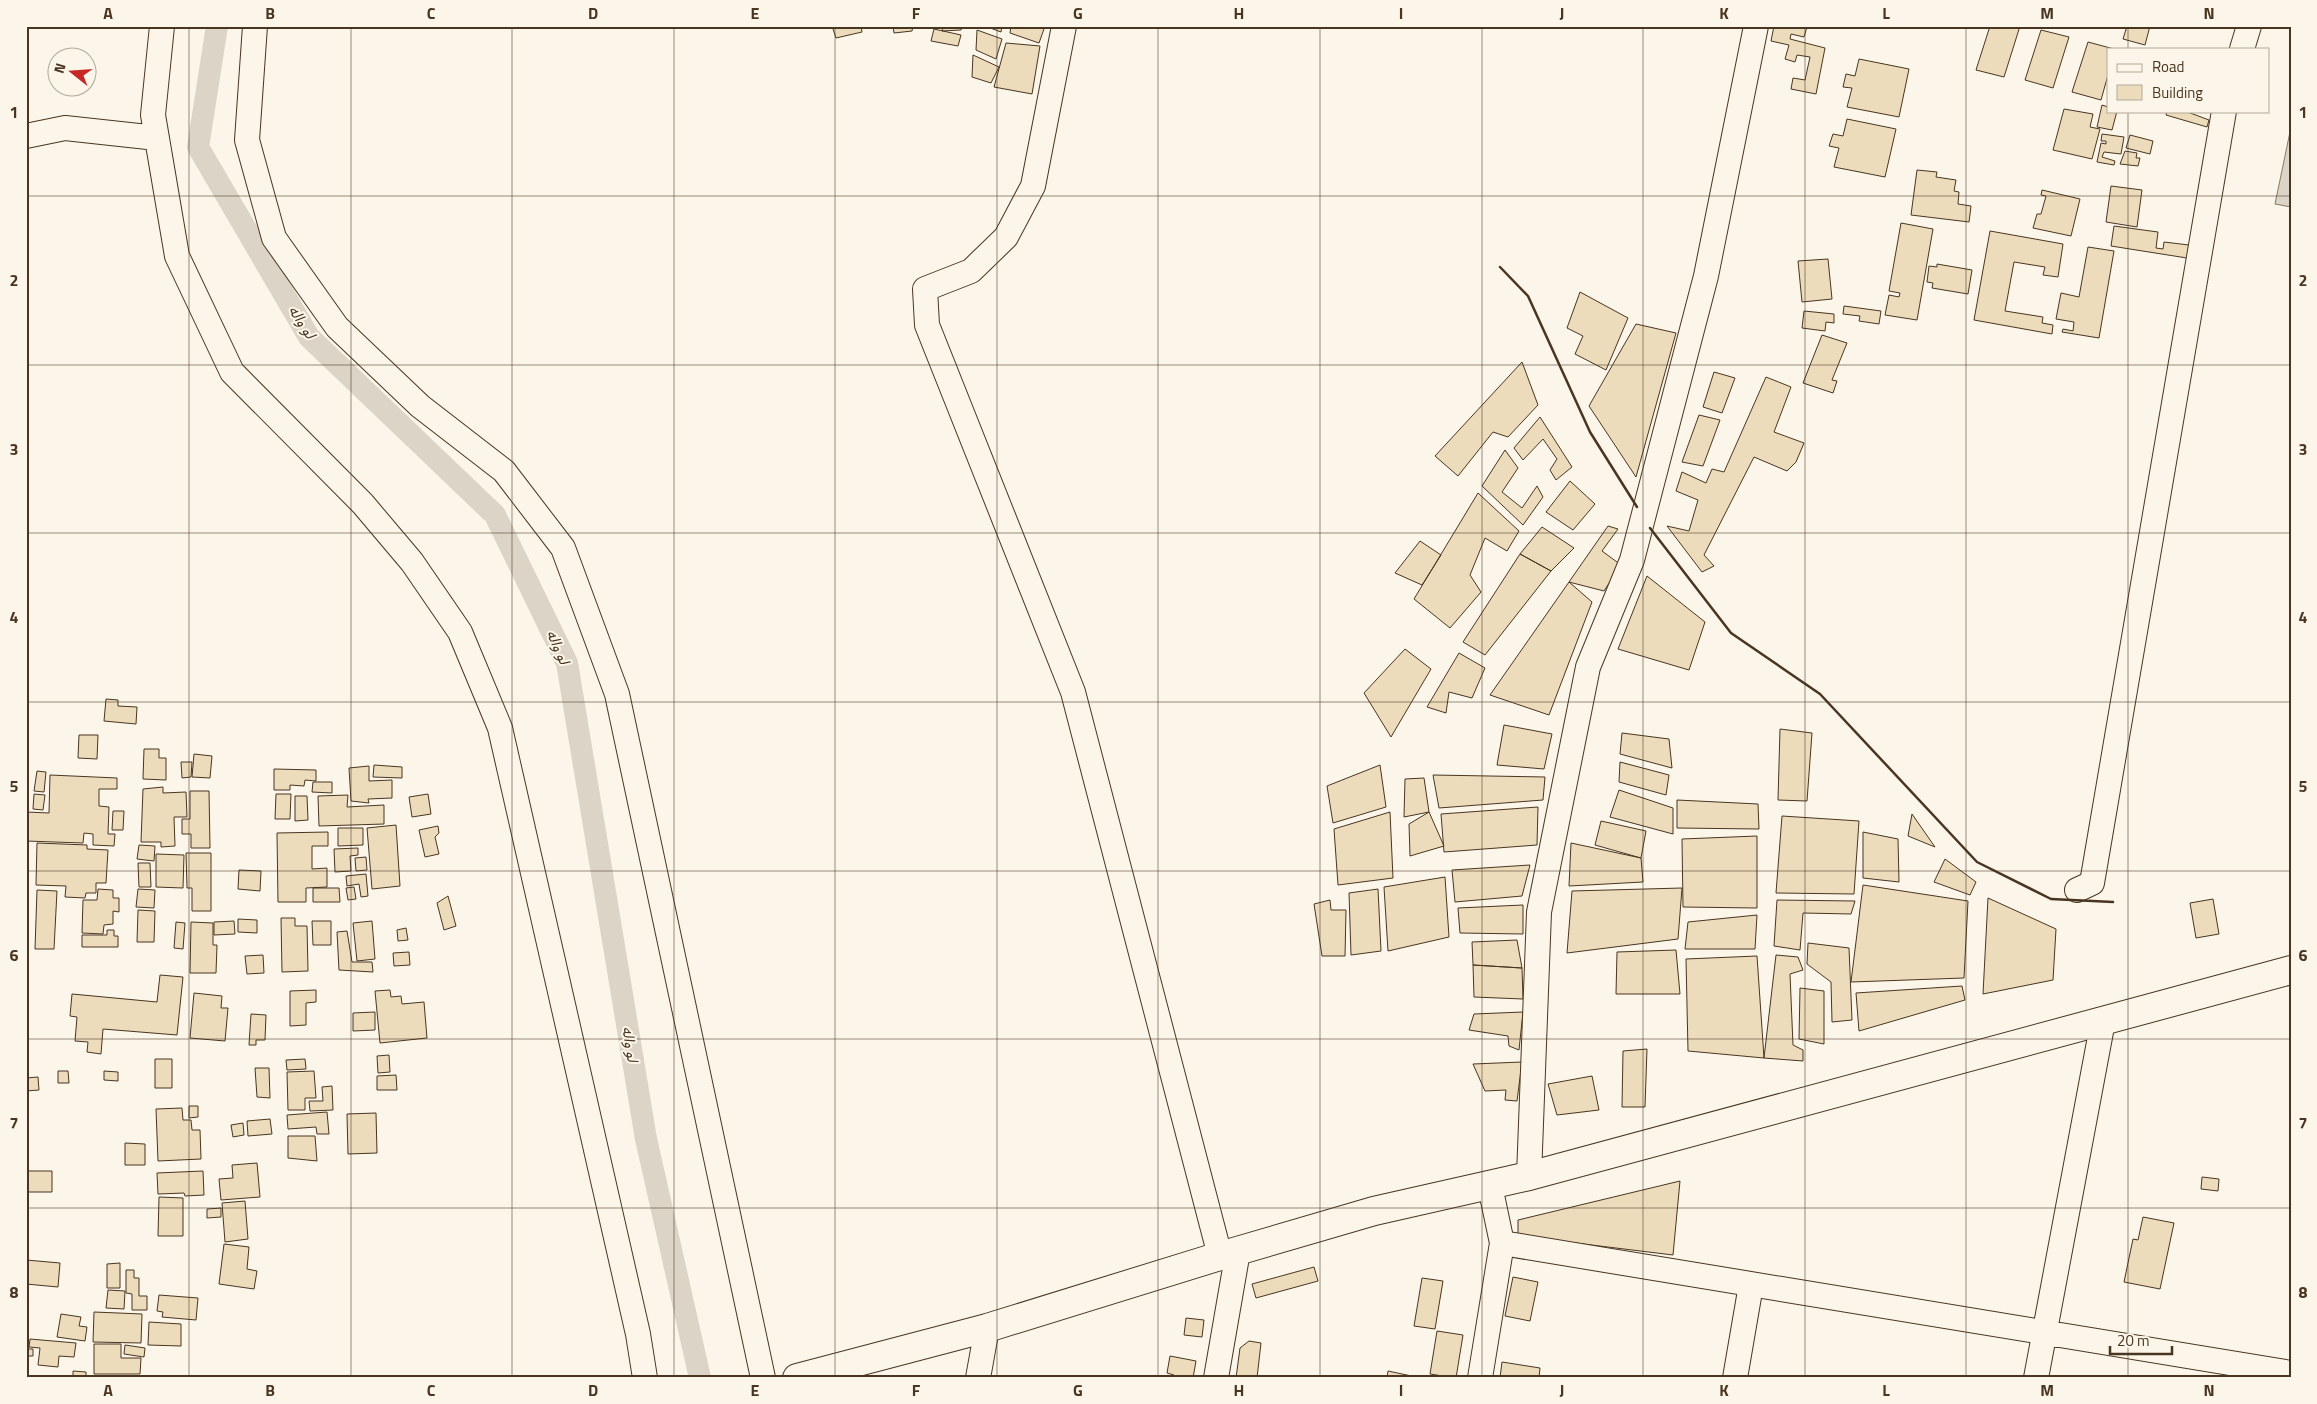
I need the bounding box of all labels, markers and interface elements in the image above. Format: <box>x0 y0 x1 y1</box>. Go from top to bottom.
text: A <box>103 1 113 25</box>
text: B <box>265 1 275 25</box>
text: C <box>427 1 436 25</box>
text: D <box>588 1 598 25</box>
text: E <box>751 1 760 25</box>
text: F <box>912 1 921 25</box>
text: G <box>1073 1 1083 25</box>
text: H <box>1234 1 1244 25</box>
text: I <box>1399 1 1403 25</box>
text: J <box>1560 1 1564 25</box>
text: K <box>1719 1 1729 25</box>
text: L <box>1882 1 1890 25</box>
text: M <box>2040 1 2054 25</box>
text: N <box>2203 1 2215 25</box>
north arrow <box>48 48 98 98</box>
legend <box>2107 48 2270 112</box>
text: Road <box>2152 55 2184 78</box>
text: N <box>48 60 71 76</box>
text: Building <box>2152 81 2203 104</box>
text: 1 <box>10 100 18 124</box>
text: 1 <box>2299 100 2307 124</box>
text: 2 <box>10 268 18 292</box>
text: 2 <box>2299 268 2307 292</box>
water label: لو واله <box>283 300 323 345</box>
text: 3 <box>10 437 18 461</box>
text: 3 <box>2299 437 2307 461</box>
text: 4 <box>10 605 19 629</box>
text: 4 <box>2299 605 2308 629</box>
water label: لو واله <box>541 626 577 670</box>
text: 5 <box>10 774 19 798</box>
text: 5 <box>2299 774 2308 798</box>
text: 6 <box>10 943 19 967</box>
text: 6 <box>2299 943 2308 967</box>
water label: لو واله <box>616 1024 645 1065</box>
text: 7 <box>10 1111 18 1135</box>
text: 7 <box>2299 1111 2307 1135</box>
text: 8 <box>10 1280 19 1304</box>
text: 8 <box>2299 1280 2308 1304</box>
scale bar <box>2110 1324 2172 1356</box>
text: 20 m <box>2117 1329 2150 1352</box>
text: A <box>103 1378 113 1402</box>
text: B <box>265 1378 275 1402</box>
text: C <box>427 1378 436 1402</box>
text: D <box>588 1378 598 1402</box>
text: E <box>751 1378 760 1402</box>
text: F <box>912 1378 921 1402</box>
text: G <box>1073 1378 1083 1402</box>
text: H <box>1234 1378 1244 1402</box>
text: I <box>1399 1378 1403 1402</box>
text: J <box>1560 1378 1564 1402</box>
text: K <box>1719 1378 1729 1402</box>
text: L <box>1882 1378 1890 1402</box>
text: M <box>2040 1378 2054 1402</box>
text: N <box>2203 1378 2215 1402</box>

